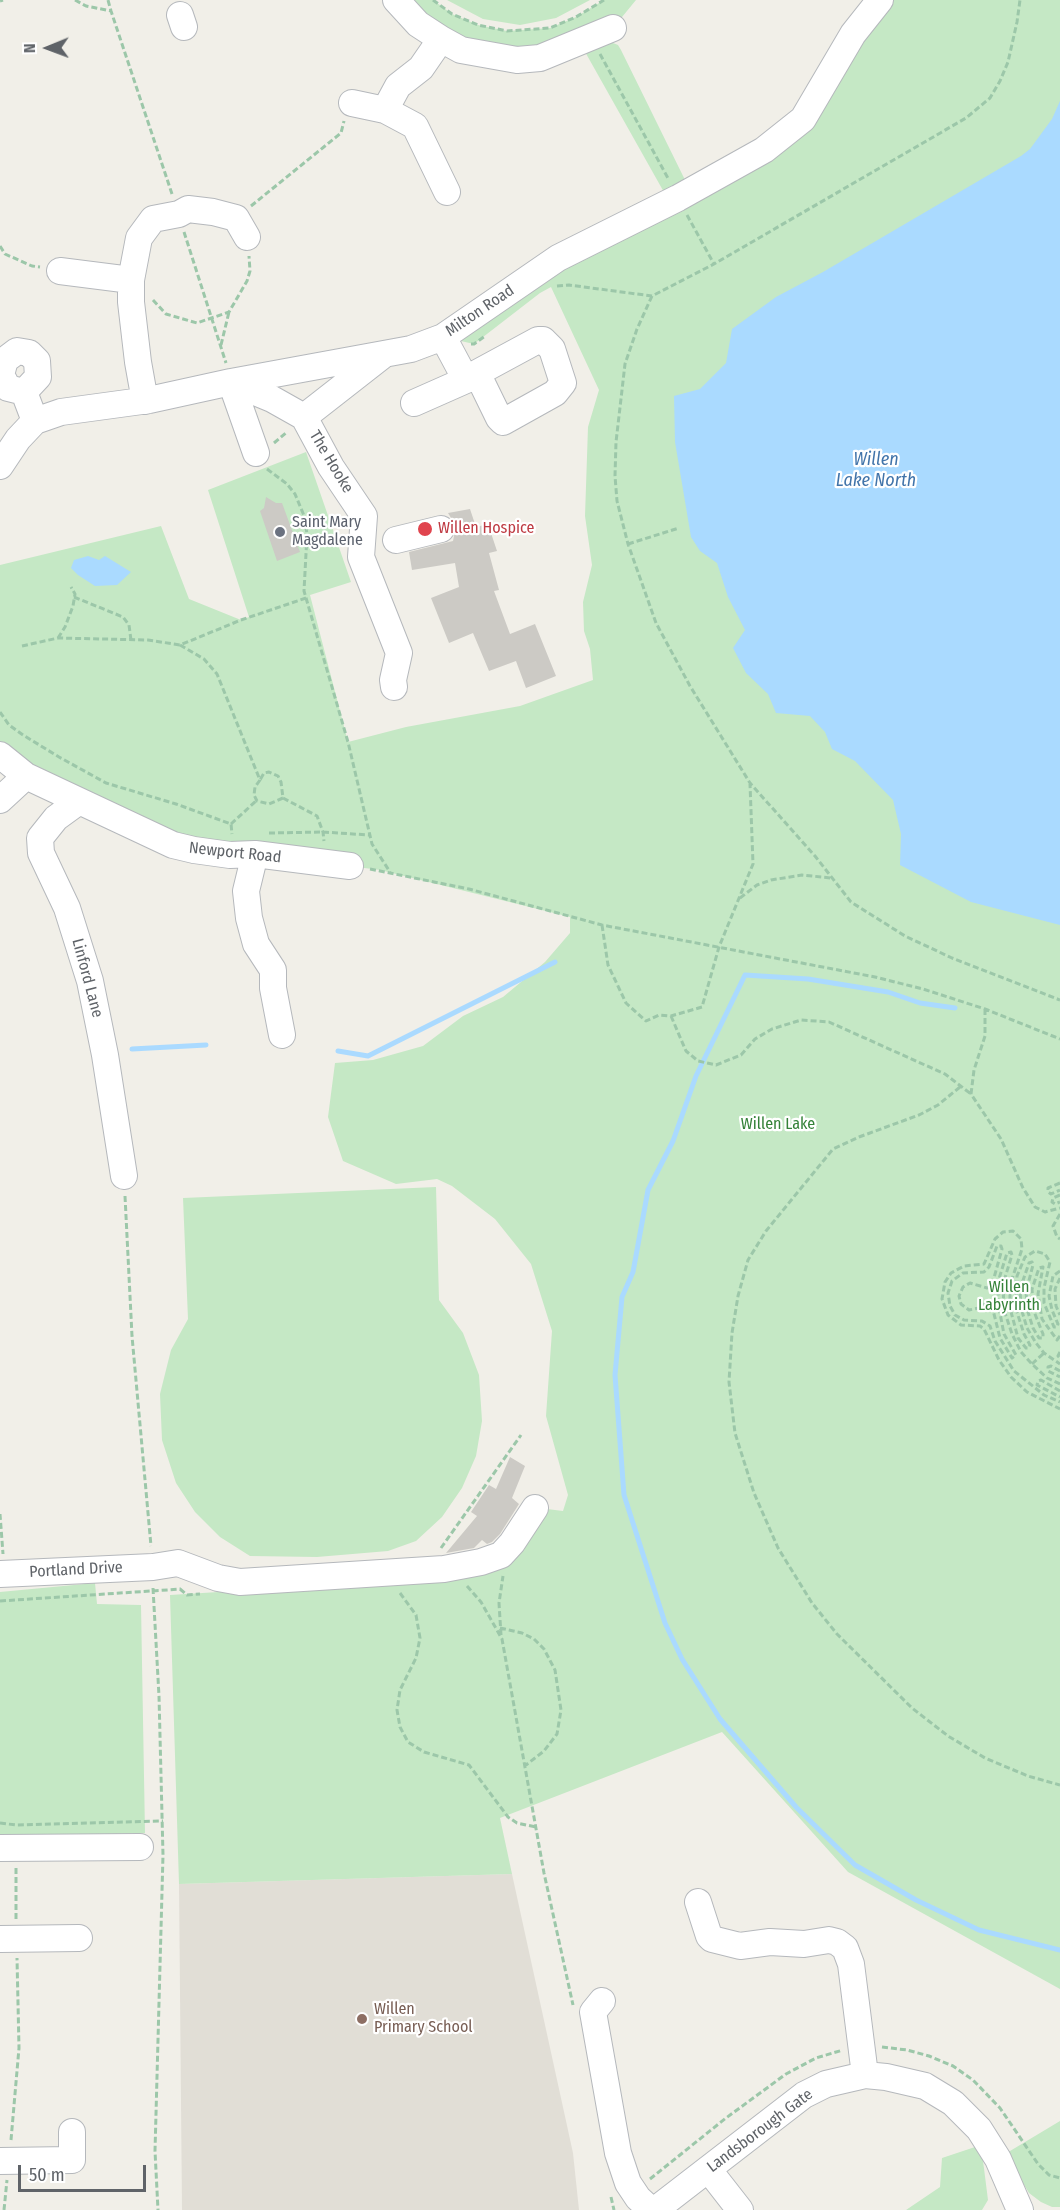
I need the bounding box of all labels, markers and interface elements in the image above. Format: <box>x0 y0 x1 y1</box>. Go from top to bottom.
north arrow <box>18 18 78 78</box>
text: N <box>20 43 39 53</box>
street label: Milton Road <box>442 281 518 341</box>
street label: The Hooke <box>305 427 357 497</box>
water label: Willen Lake North <box>836 449 916 492</box>
place label: Saint Mary Magdalene <box>292 513 363 551</box>
place label: Willen Hospice <box>438 519 534 539</box>
marker: Willen Hospice <box>416 520 434 538</box>
marker: Saint Mary Magdalene <box>273 525 287 539</box>
street label: Newport Road <box>188 839 282 867</box>
street label: Linford Lane <box>67 936 107 1020</box>
park label: Willen Lake <box>741 1115 815 1135</box>
park label: Willen Labyrinth <box>978 1278 1040 1316</box>
street label: Portland Drive <box>29 1558 123 1582</box>
place label: Willen Primary School <box>374 2000 473 2038</box>
marker: Willen Primary School <box>355 2012 369 2026</box>
street label: Landsborough Gate <box>703 2085 817 2177</box>
scale bar <box>21 2153 148 2191</box>
text: 50 m <box>29 2164 65 2186</box>

